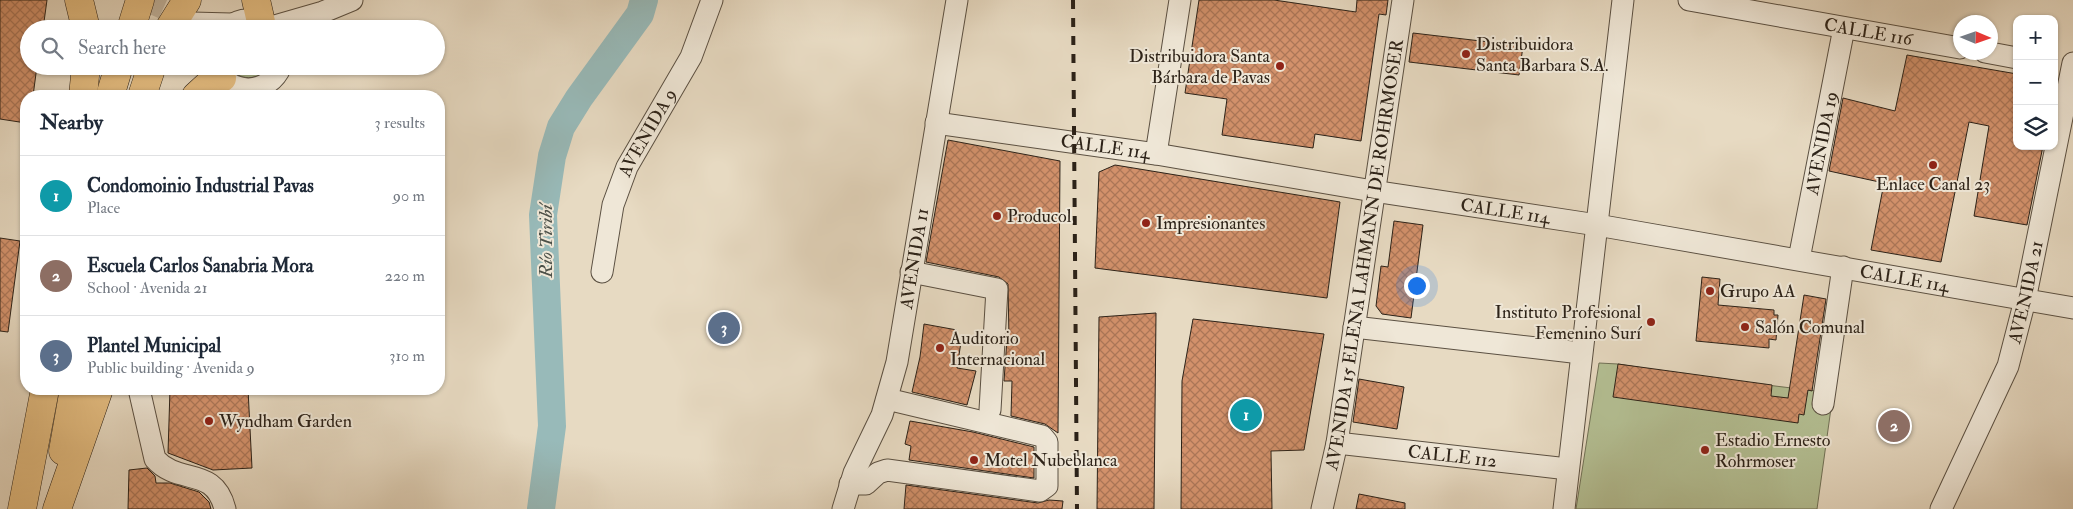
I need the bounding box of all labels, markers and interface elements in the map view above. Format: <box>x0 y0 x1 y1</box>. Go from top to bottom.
street label: CALLE 116 <box>1822 13 1915 51</box>
north arrow <box>1953 15 1998 60</box>
map controls <box>2013 15 2058 150</box>
button: + <box>2013 15 2058 60</box>
search box <box>20 20 445 75</box>
place label: Distribuidora Santa Barbara S.A. <box>1476 33 1608 77</box>
icon: search <box>38 34 66 62</box>
text: Search here <box>78 36 166 60</box>
street label: AVENIDA 15 ELENA LAHMANN DE ROHRMOSER <box>1319 37 1409 473</box>
place label: Distribuidora Santa Bárbara de Pavas <box>1129 45 1271 89</box>
marker: Distribuidora Santa Barbara S.A. <box>1460 48 1472 60</box>
marker: Distribuidora Santa Bárbara de Pavas <box>1274 60 1286 72</box>
button: − <box>2013 60 2058 105</box>
street label: AVENIDA 9 <box>613 85 682 181</box>
street label: AVENIDA 19 <box>1800 90 1843 198</box>
button: layers <box>2013 105 2058 150</box>
text: Nearby <box>40 109 103 136</box>
text: 3 results <box>374 113 425 133</box>
street label: CALLE 114 <box>1059 129 1153 165</box>
marker: Enlace Canal 23 <box>1927 159 1939 171</box>
place label: Enlace Canal 23 <box>1876 173 1990 196</box>
text: Condomoinio Industrial Pavas <box>87 174 314 198</box>
text: 1 <box>53 186 59 206</box>
text: 90 m <box>393 186 425 206</box>
street label: CALLE 114 <box>1459 193 1553 229</box>
text: Place <box>87 198 120 218</box>
water label: Río Tiribí <box>534 202 558 279</box>
place label: Producol <box>1007 205 1072 228</box>
street label: AVENIDA 11 <box>894 206 934 312</box>
marker: Producol <box>991 210 1003 222</box>
place label: Impresionantes <box>1156 212 1265 235</box>
marker: Impresionantes <box>1140 217 1152 229</box>
street label: AVENIDA 21 <box>2003 239 2048 347</box>
text: Escuela Carlos Sanabria Mora <box>87 254 314 278</box>
street label: CALLE 114 <box>1858 260 1952 298</box>
text: 2 <box>52 266 60 286</box>
text: 220 m <box>385 266 425 286</box>
your location <box>1404 273 1430 299</box>
text: School · Avenida 21 <box>87 278 207 298</box>
place label: Grupo AA <box>1720 280 1796 303</box>
marker: Grupo AA <box>1704 285 1716 297</box>
place label: Instituto Profesional Femenino Surí <box>1495 301 1642 345</box>
pin: 3 <box>708 309 740 347</box>
marker: Instituto Profesional Femenino Surí <box>1645 316 1657 328</box>
place label: Salón Comunal <box>1755 316 1865 339</box>
marker: Salón Comunal <box>1739 321 1751 333</box>
place label: Auditorio Internacional <box>949 327 1045 371</box>
text: Plantel Municipal <box>87 334 221 358</box>
marker: Auditorio Internacional <box>934 342 946 354</box>
text: 3 <box>53 346 59 366</box>
text: 310 m <box>389 346 425 366</box>
text: Public building · Avenida 9 <box>87 358 255 378</box>
pin: 1 <box>1230 396 1262 434</box>
pin: 2 <box>1878 407 1910 445</box>
place label: Wyndham Garden <box>218 410 352 433</box>
marker: Wyndham Garden <box>203 415 215 427</box>
place label: Estadio Ernesto Rohrmoser <box>1715 429 1831 473</box>
street label: CALLE 112 <box>1407 440 1498 472</box>
marker: Estadio Ernesto Rohrmoser <box>1699 444 1711 456</box>
place label: Motel Nubeblanca <box>984 449 1118 472</box>
marker: Motel Nubeblanca <box>968 454 980 466</box>

